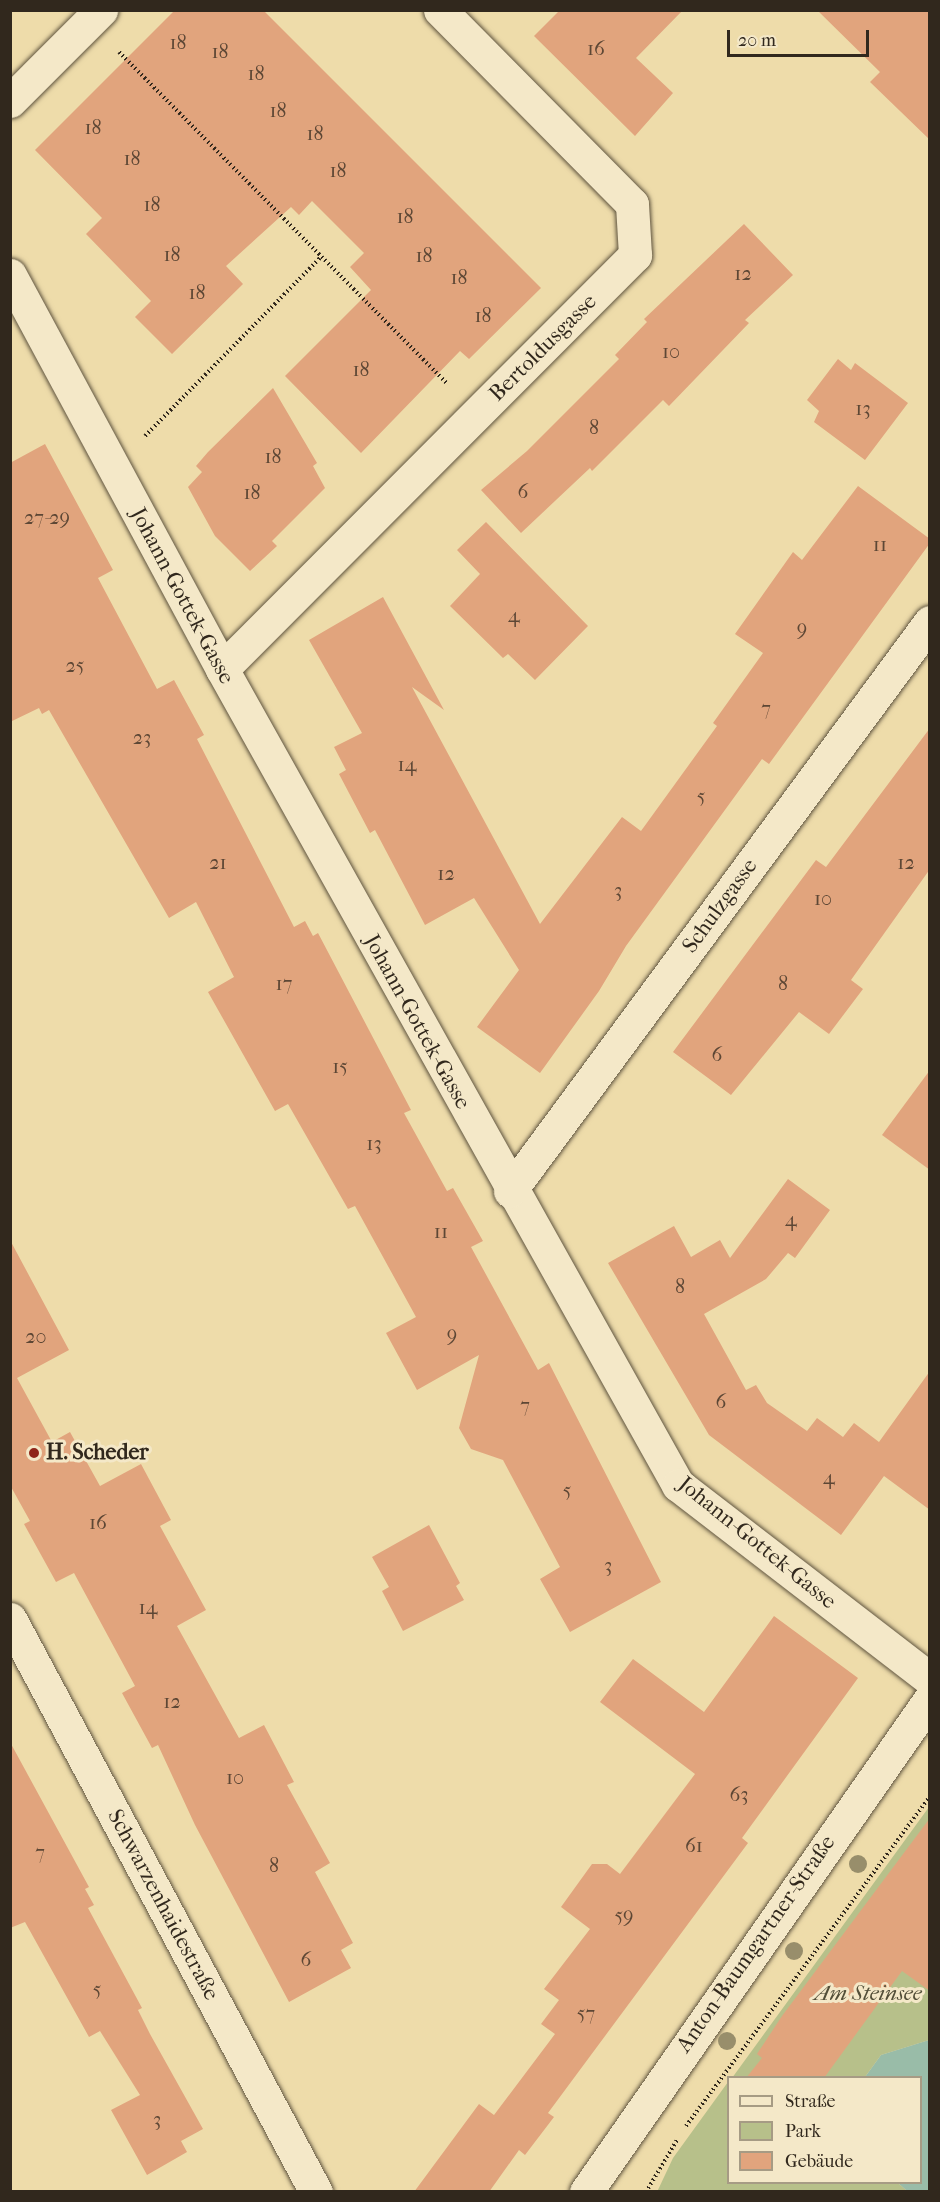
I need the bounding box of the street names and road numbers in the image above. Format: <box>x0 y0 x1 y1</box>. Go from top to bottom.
street label: Bertoldusgasse <box>484 289 602 407</box>
street label: Johann-Gottek-Gasse <box>124 503 240 689</box>
street label: Schulzgasse <box>677 854 763 958</box>
street label: Johann-Gottek-Gasse <box>358 930 476 1114</box>
street label: Johann-Gottek-Gasse <box>673 1471 841 1615</box>
street label: Schwarzenhaidestraße <box>102 1805 224 2005</box>
street label: Anton-Baumgartner-Straße <box>671 1830 841 2058</box>

